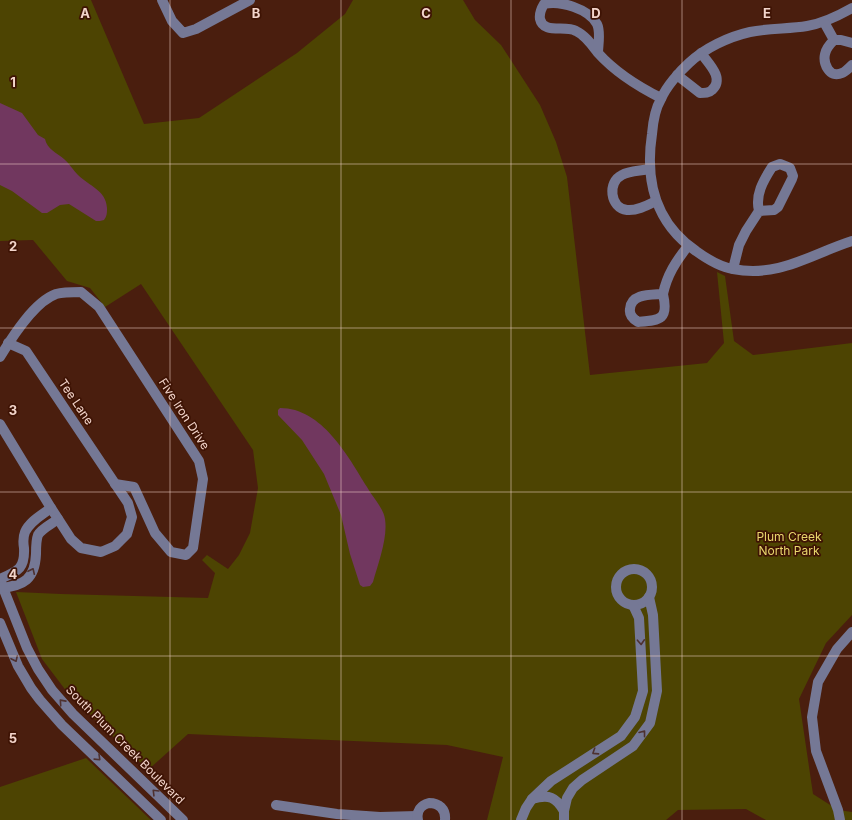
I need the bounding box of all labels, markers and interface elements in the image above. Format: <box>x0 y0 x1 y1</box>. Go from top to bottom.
text: A <box>80 5 90 21</box>
text: B <box>252 5 261 21</box>
text: C <box>421 5 431 21</box>
text: D <box>591 5 601 21</box>
text: E <box>763 5 771 21</box>
text: 1 <box>10 74 16 90</box>
text: 2 <box>9 238 17 254</box>
street label: Five Iron Drive <box>156 375 213 452</box>
street label: Tee Lane <box>56 376 97 427</box>
text: 3 <box>9 402 17 418</box>
park label: Plum Creek North Park <box>756 529 822 558</box>
text: 4 <box>9 566 18 582</box>
one-way arrow <box>27 568 35 575</box>
one-way arrow <box>636 639 645 645</box>
one-way arrow <box>10 655 18 663</box>
street label: South Plum Creek Boulevard <box>63 682 188 807</box>
one-way arrow <box>59 699 67 707</box>
text: 5 <box>9 730 17 746</box>
one-way arrow <box>638 731 645 738</box>
one-way arrow <box>592 748 599 755</box>
one-way arrow <box>93 754 101 761</box>
one-way arrow <box>152 790 160 797</box>

